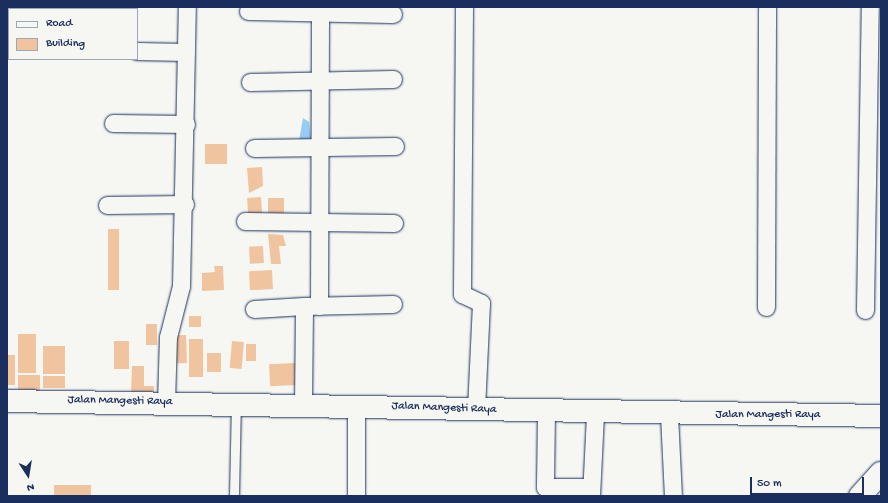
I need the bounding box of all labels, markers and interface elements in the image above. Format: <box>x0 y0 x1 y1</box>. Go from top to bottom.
legend <box>8 8 138 60</box>
text: Road <box>46 17 72 31</box>
text: Building <box>46 37 85 51</box>
street label: Jalan Mangesti Raya <box>67 394 173 410</box>
street label: Jalan Mangesti Raya <box>391 400 497 418</box>
street label: Jalan Mangesti Raya <box>716 409 820 423</box>
north arrow <box>8 455 48 495</box>
scale bar <box>752 469 866 495</box>
text: 50 m <box>757 477 782 491</box>
text: N <box>26 480 35 493</box>

